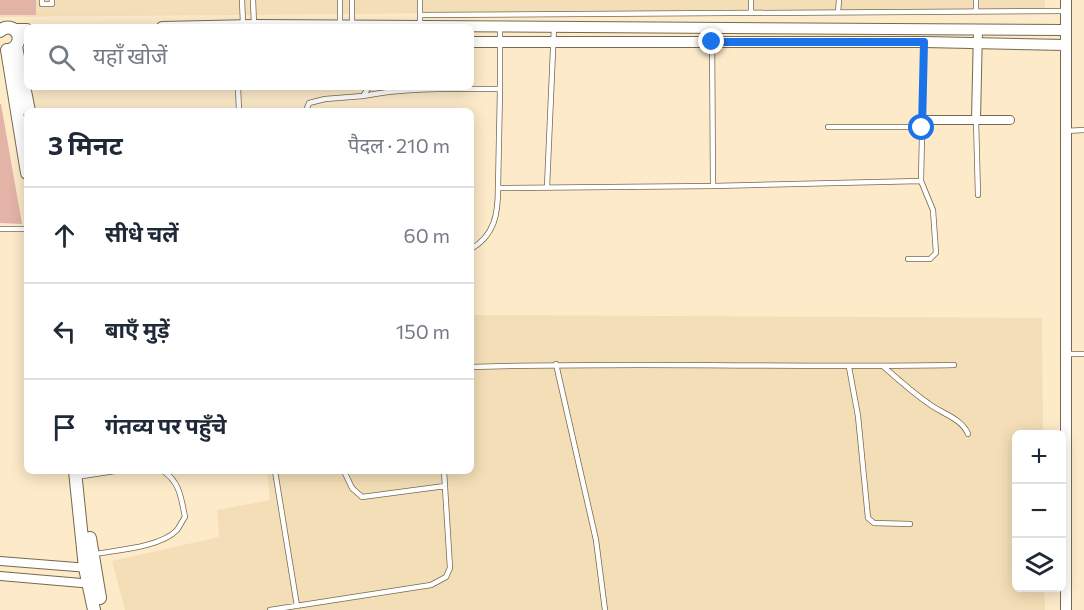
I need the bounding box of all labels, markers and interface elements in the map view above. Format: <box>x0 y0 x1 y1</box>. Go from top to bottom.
search box <box>24 24 474 90</box>
route end <box>698 28 724 54</box>
icon: search <box>45 41 78 74</box>
text: यहाँ खोजें <box>93 42 167 69</box>
route start <box>908 114 934 140</box>
text: 3 मिनट <box>48 129 123 160</box>
text: पैदल · 210 m <box>348 133 450 157</box>
icon: ahead <box>48 219 81 252</box>
text: सीधे चलें <box>105 220 179 247</box>
text: 60 m <box>404 223 450 247</box>
icon: left <box>48 315 81 348</box>
text: बाएँ मुड़ें <box>105 316 170 343</box>
text: 150 m <box>396 319 450 343</box>
icon: arrive <box>48 411 81 444</box>
text: गंतव्य पर पहुँचे <box>105 412 227 439</box>
map controls <box>1012 430 1066 592</box>
button: + <box>1012 430 1066 484</box>
button: − <box>1012 484 1066 538</box>
button: layers <box>1012 538 1066 592</box>

